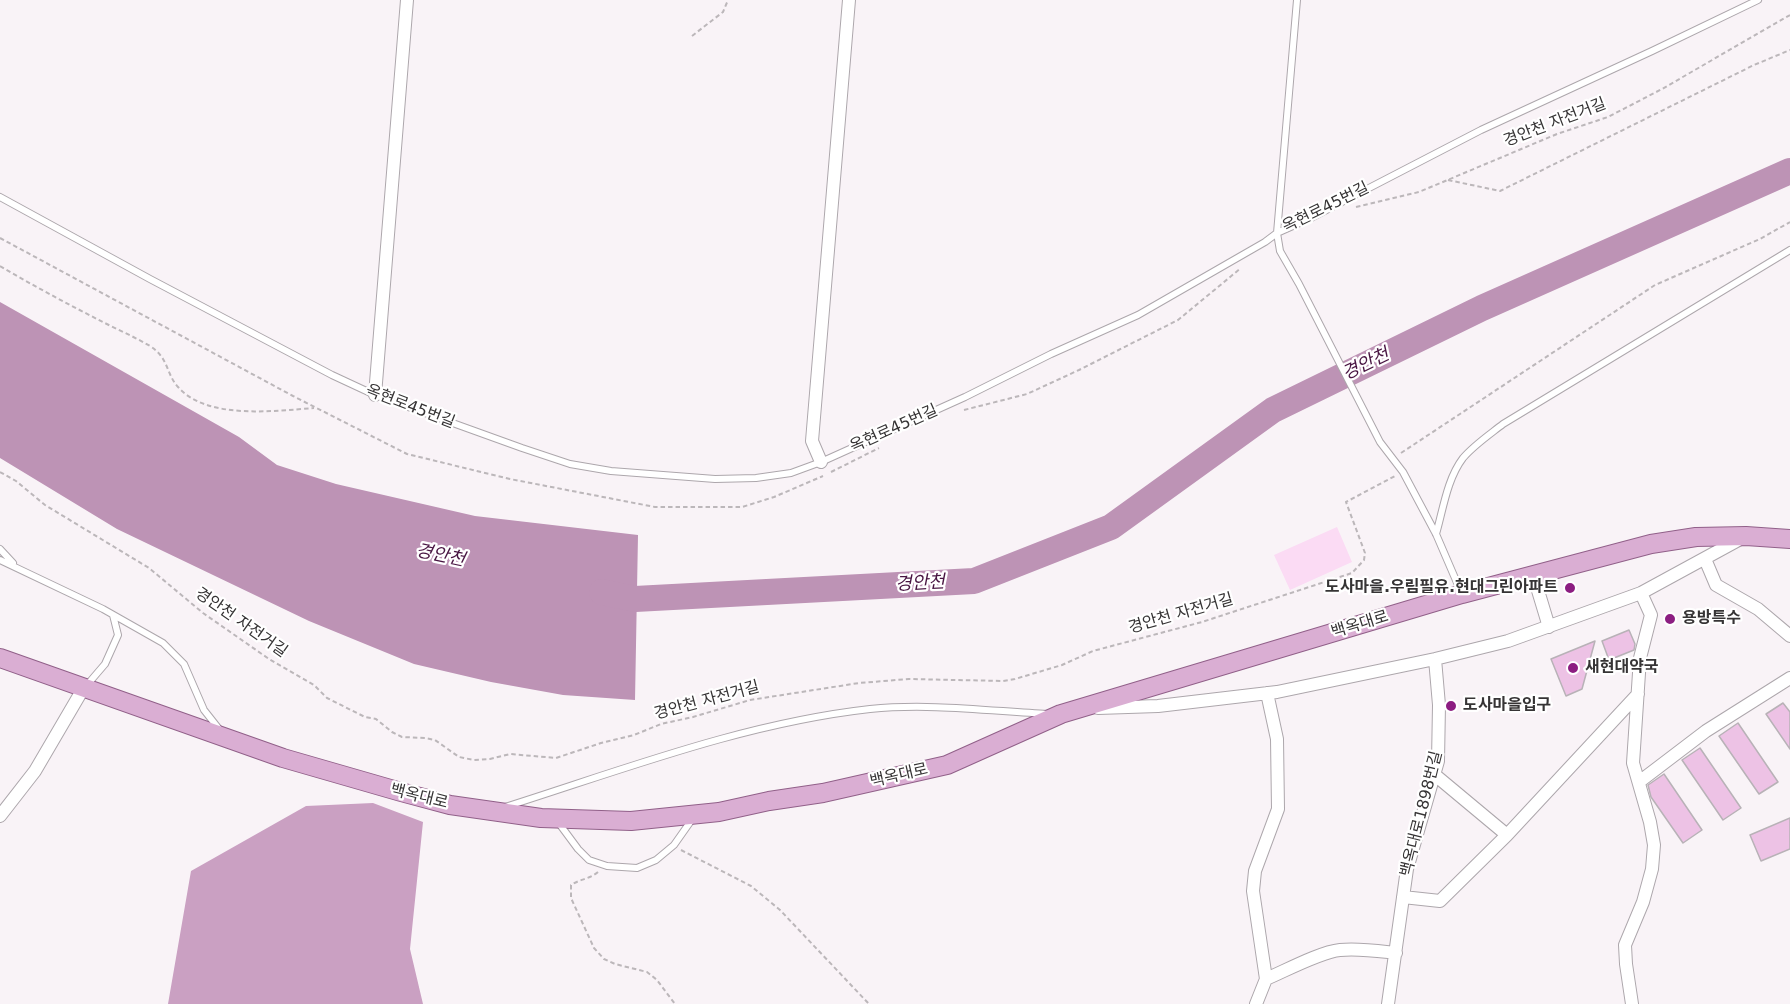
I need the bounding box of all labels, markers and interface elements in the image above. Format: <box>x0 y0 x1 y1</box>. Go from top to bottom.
street label: 경안천 자전거길 <box>1501 95 1609 151</box>
street label: 옥현로45번길 <box>1280 179 1372 237</box>
water label: 경안천 <box>1339 344 1393 386</box>
street label: 옥현로45번길 <box>363 381 457 433</box>
street label: 옥현로45번길 <box>847 401 941 457</box>
water label: 경안천 <box>413 540 467 572</box>
water label: 경안천 <box>895 572 945 596</box>
place label: 도사마을.우림필유.현대그린아파트 <box>1325 578 1558 598</box>
marker: 도사마을.우림필유.현대그린아파트 <box>1563 581 1577 595</box>
street label: 경안천 자전거길 <box>191 584 291 662</box>
street label: 경안천 자전거길 <box>1126 590 1236 638</box>
street label: 백옥대로 <box>1329 607 1391 643</box>
place label: 용방특수 <box>1682 609 1741 629</box>
marker: 용방특수 <box>1663 612 1677 626</box>
place label: 새현대약국 <box>1585 658 1659 678</box>
marker: 새현대약국 <box>1566 661 1580 675</box>
street label: 경안천 자전거길 <box>652 678 762 724</box>
place label: 도사마을입구 <box>1463 696 1551 716</box>
marker: 도사마을입구 <box>1444 699 1458 713</box>
street label: 백옥대로1898번길 <box>1397 749 1447 879</box>
street label: 백옥대로 <box>868 760 930 792</box>
street label: 백옥대로 <box>388 781 450 813</box>

